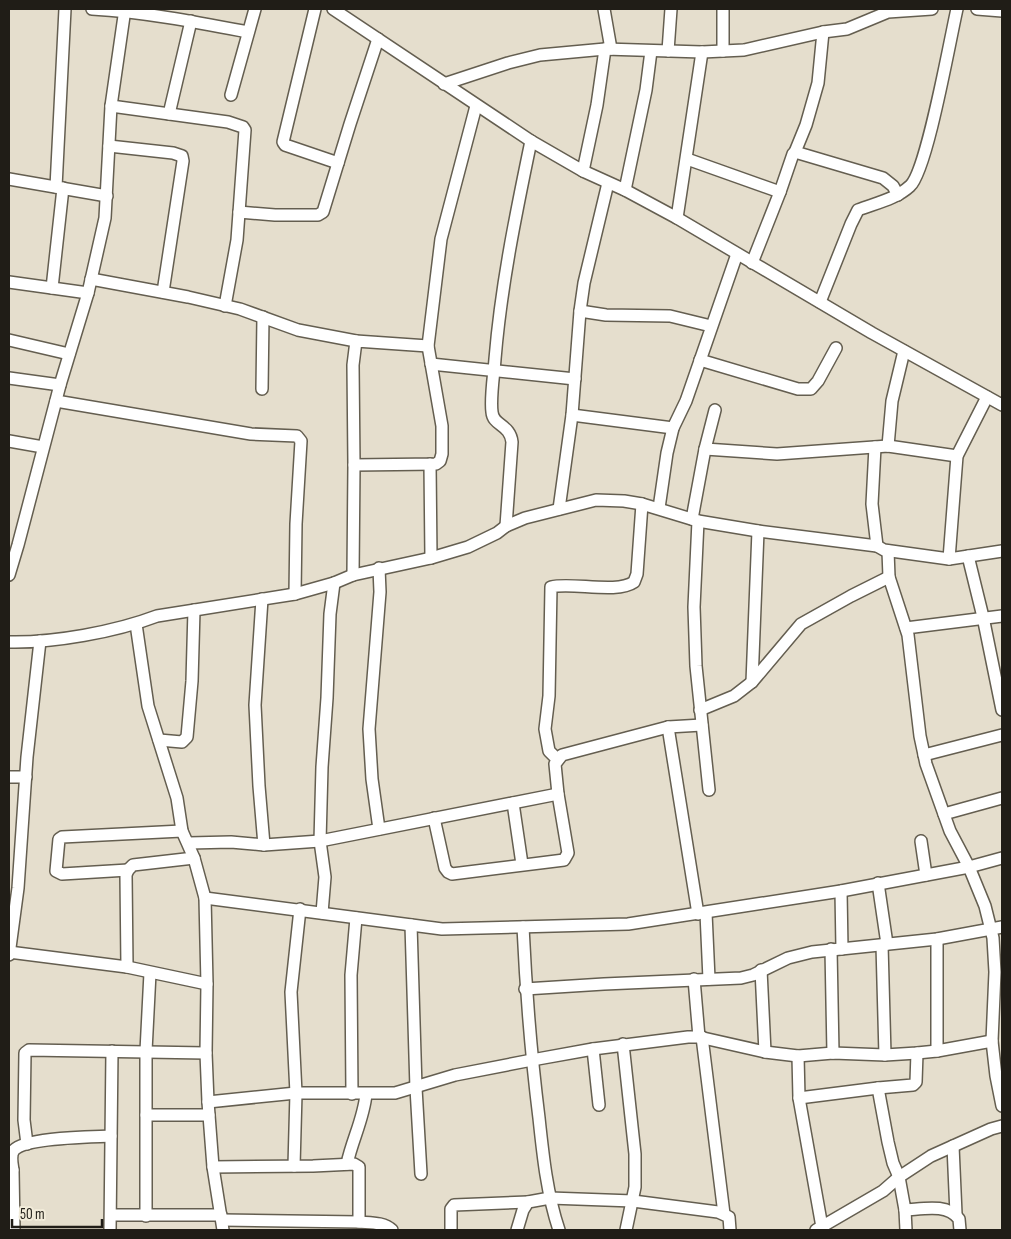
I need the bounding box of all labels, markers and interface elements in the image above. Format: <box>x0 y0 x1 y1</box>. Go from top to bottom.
scale bar <box>12 1196 102 1228</box>
text: 50 m <box>20 1205 45 1224</box>

